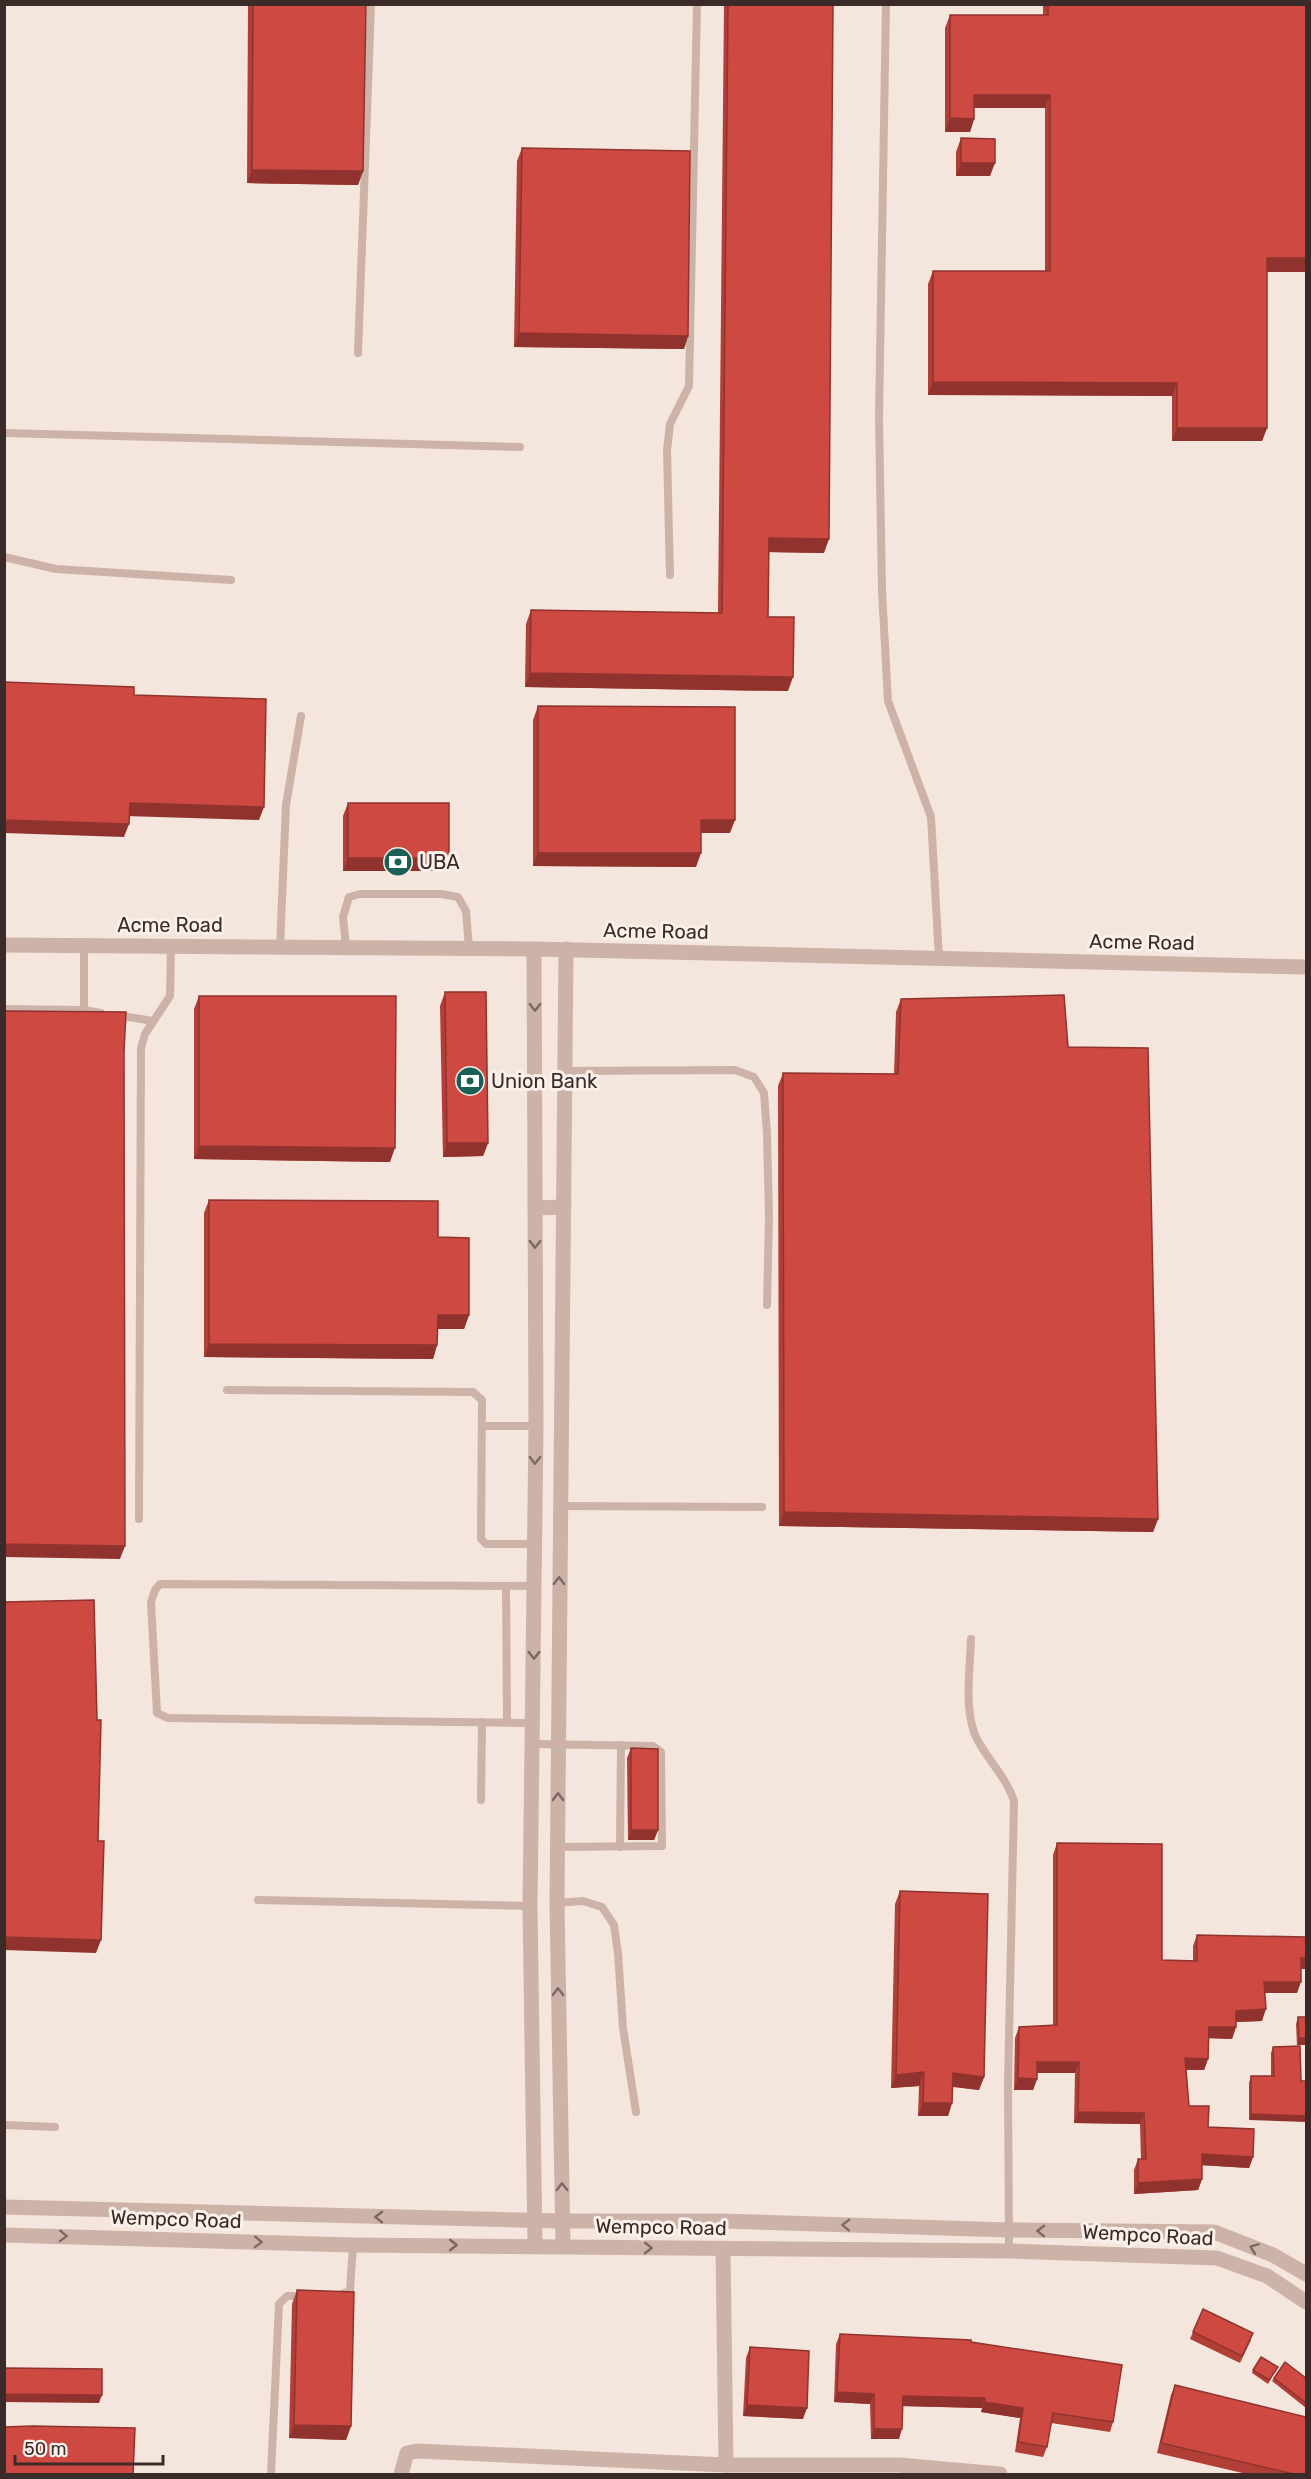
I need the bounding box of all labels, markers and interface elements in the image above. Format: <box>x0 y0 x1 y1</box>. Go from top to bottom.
bank icon: UBA <box>382 846 414 878</box>
place label: UBA <box>419 850 460 874</box>
street label: Acme Road <box>117 913 223 937</box>
street label: Acme Road <box>603 918 709 944</box>
street label: Acme Road <box>1089 929 1195 955</box>
one-way arrow <box>529 1003 541 1012</box>
bank icon: Union Bank <box>454 1065 486 1097</box>
place label: Union Bank <box>491 1069 598 1093</box>
one-way arrow <box>529 1240 541 1249</box>
one-way arrow <box>529 1456 541 1465</box>
one-way arrow <box>553 1577 565 1586</box>
one-way arrow <box>528 1651 540 1660</box>
one-way arrow <box>552 1793 564 1802</box>
one-way arrow <box>552 1988 565 1997</box>
one-way arrow <box>556 2183 568 2192</box>
street label: Wempco Road <box>110 2205 242 2233</box>
one-way arrow <box>374 2210 383 2223</box>
street label: Wempco Road <box>595 2214 727 2240</box>
one-way arrow <box>842 2219 851 2231</box>
street label: Wempco Road <box>1082 2220 1214 2250</box>
one-way arrow <box>1037 2224 1046 2237</box>
one-way arrow <box>58 2230 67 2243</box>
one-way arrow <box>253 2236 262 2248</box>
one-way arrow <box>448 2239 457 2251</box>
one-way arrow <box>643 2241 652 2254</box>
one-way arrow <box>1250 2242 1260 2255</box>
scale bar <box>15 2428 164 2466</box>
text: 50 m <box>24 2438 67 2460</box>

